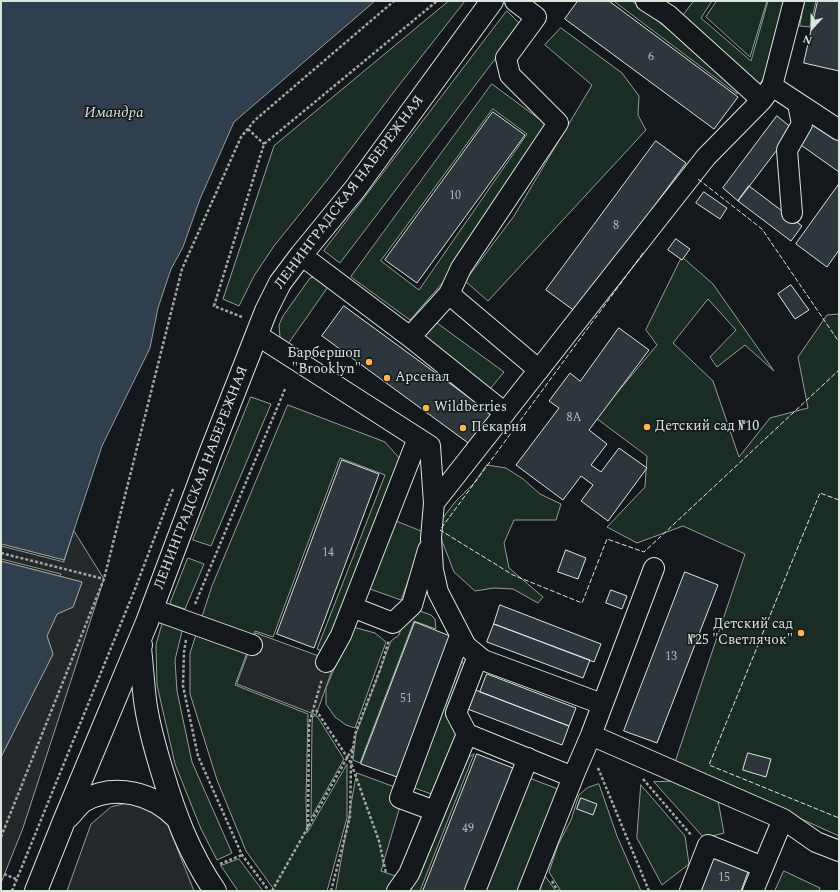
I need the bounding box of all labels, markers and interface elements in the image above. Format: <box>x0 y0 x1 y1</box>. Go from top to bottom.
north arrow <box>792 8 832 48</box>
text: N <box>800 30 815 49</box>
house number: 6 <box>648 51 654 65</box>
street label: ЛЕНИНГРАДСКАЯ НАБЕРЕЖНАЯ <box>272 93 428 293</box>
water label: Имандра <box>84 105 144 123</box>
house number: 10 <box>449 190 461 204</box>
house number: 8 <box>613 220 619 234</box>
place label: Барбершоп "Brоoklyn" <box>287 346 361 378</box>
marker: Барбершоп "Brоoklyn" <box>364 357 374 367</box>
street label: ЛЕНИНГРАДСКАЯ НАБЕРЕЖНАЯ <box>152 364 252 592</box>
place label: Арсенал <box>395 370 449 386</box>
marker: Арсенал <box>382 373 392 383</box>
place label: Wildberries <box>434 400 507 416</box>
marker: Wildberries <box>421 403 431 413</box>
house number: 8А <box>567 412 581 426</box>
place label: Детский сад №10 <box>655 419 759 435</box>
place label: Пекарня <box>471 420 527 436</box>
marker: Детский сад №10 <box>642 422 652 432</box>
marker: Пекарня <box>458 423 468 433</box>
house number: 14 <box>322 547 334 561</box>
place label: Детский сад №25 "Светлячок" <box>688 617 793 650</box>
marker: Детский сад №25 "Светлячок" <box>796 628 806 638</box>
house number: 13 <box>665 651 677 665</box>
house number: 51 <box>400 693 412 707</box>
house number: 49 <box>462 823 474 837</box>
house number: 15 <box>718 872 730 886</box>

